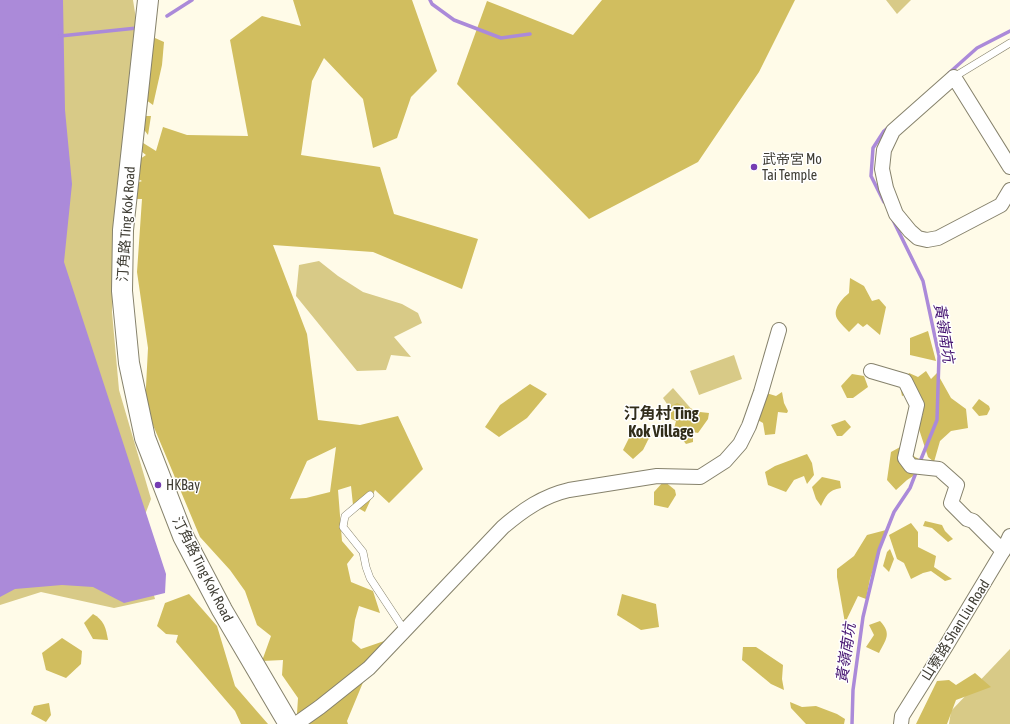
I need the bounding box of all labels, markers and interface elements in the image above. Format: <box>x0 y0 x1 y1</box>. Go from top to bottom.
place label: 武帝宮 Mo Tai Temple <box>762 151 822 183</box>
marker: 武帝宮 Mo Tai Temple <box>749 162 759 172</box>
street label: 汀角路 Ting Kok Road <box>114 166 138 282</box>
water label: 黃嶺南坑 <box>931 302 958 366</box>
district label: 汀角村 Ting Kok Village <box>623 404 699 440</box>
place label: HKBay <box>166 477 200 493</box>
marker: HKBay <box>153 480 163 490</box>
street label: 汀角路 Ting Kok Road <box>170 514 236 624</box>
street label: 山寮路 Shan Liu Road <box>918 577 992 683</box>
water label: 黃嶺南坑 <box>833 620 858 684</box>

